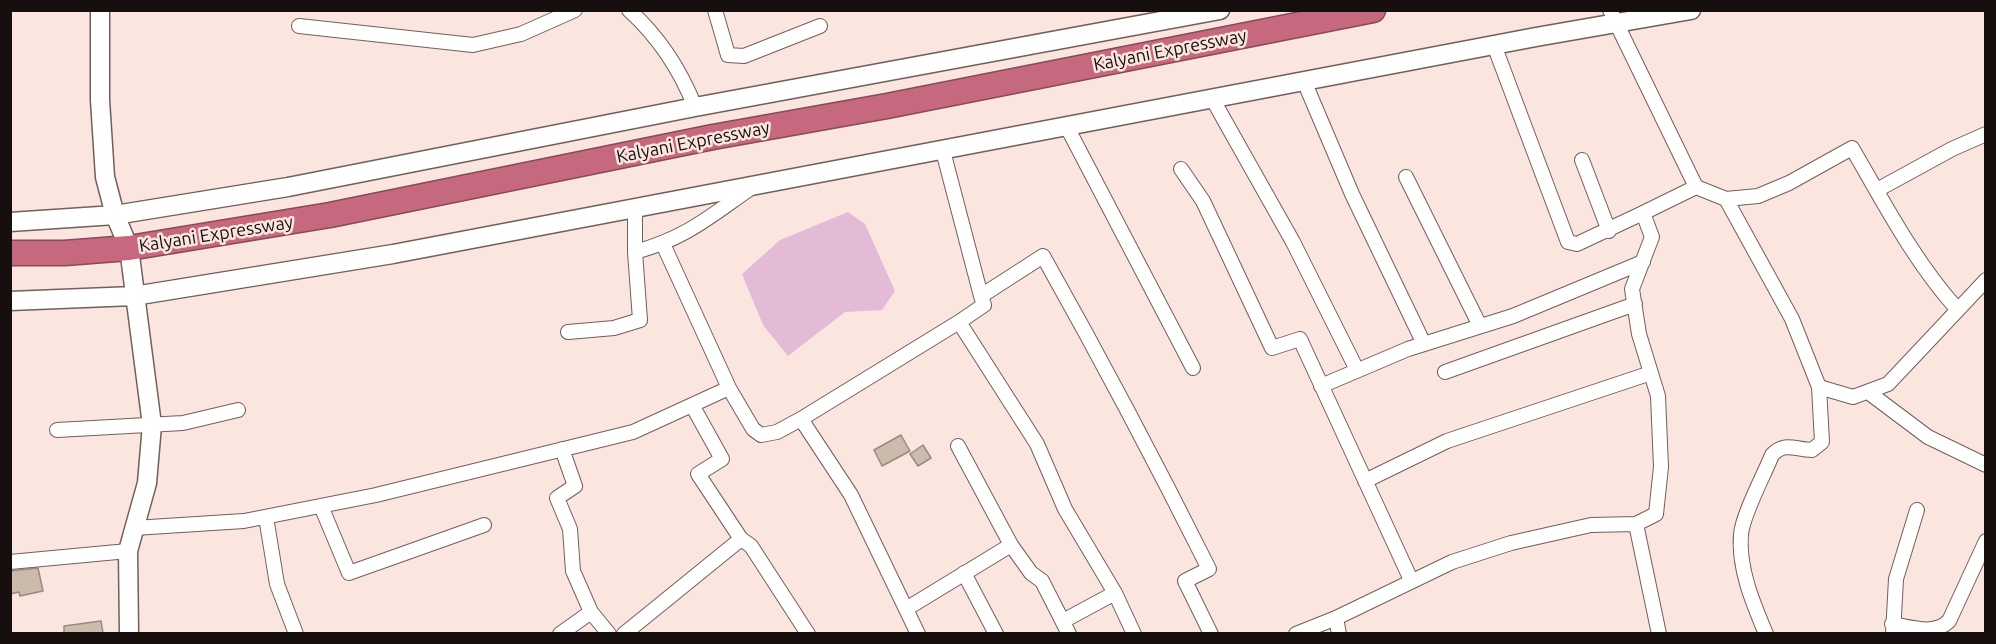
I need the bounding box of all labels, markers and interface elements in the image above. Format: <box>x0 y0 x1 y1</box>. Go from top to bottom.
street label: Kalyani Expressway <box>1092 25 1248 75</box>
street label: Kalyani Expressway <box>615 117 771 167</box>
street label: Kalyani Expressway <box>137 211 295 257</box>

